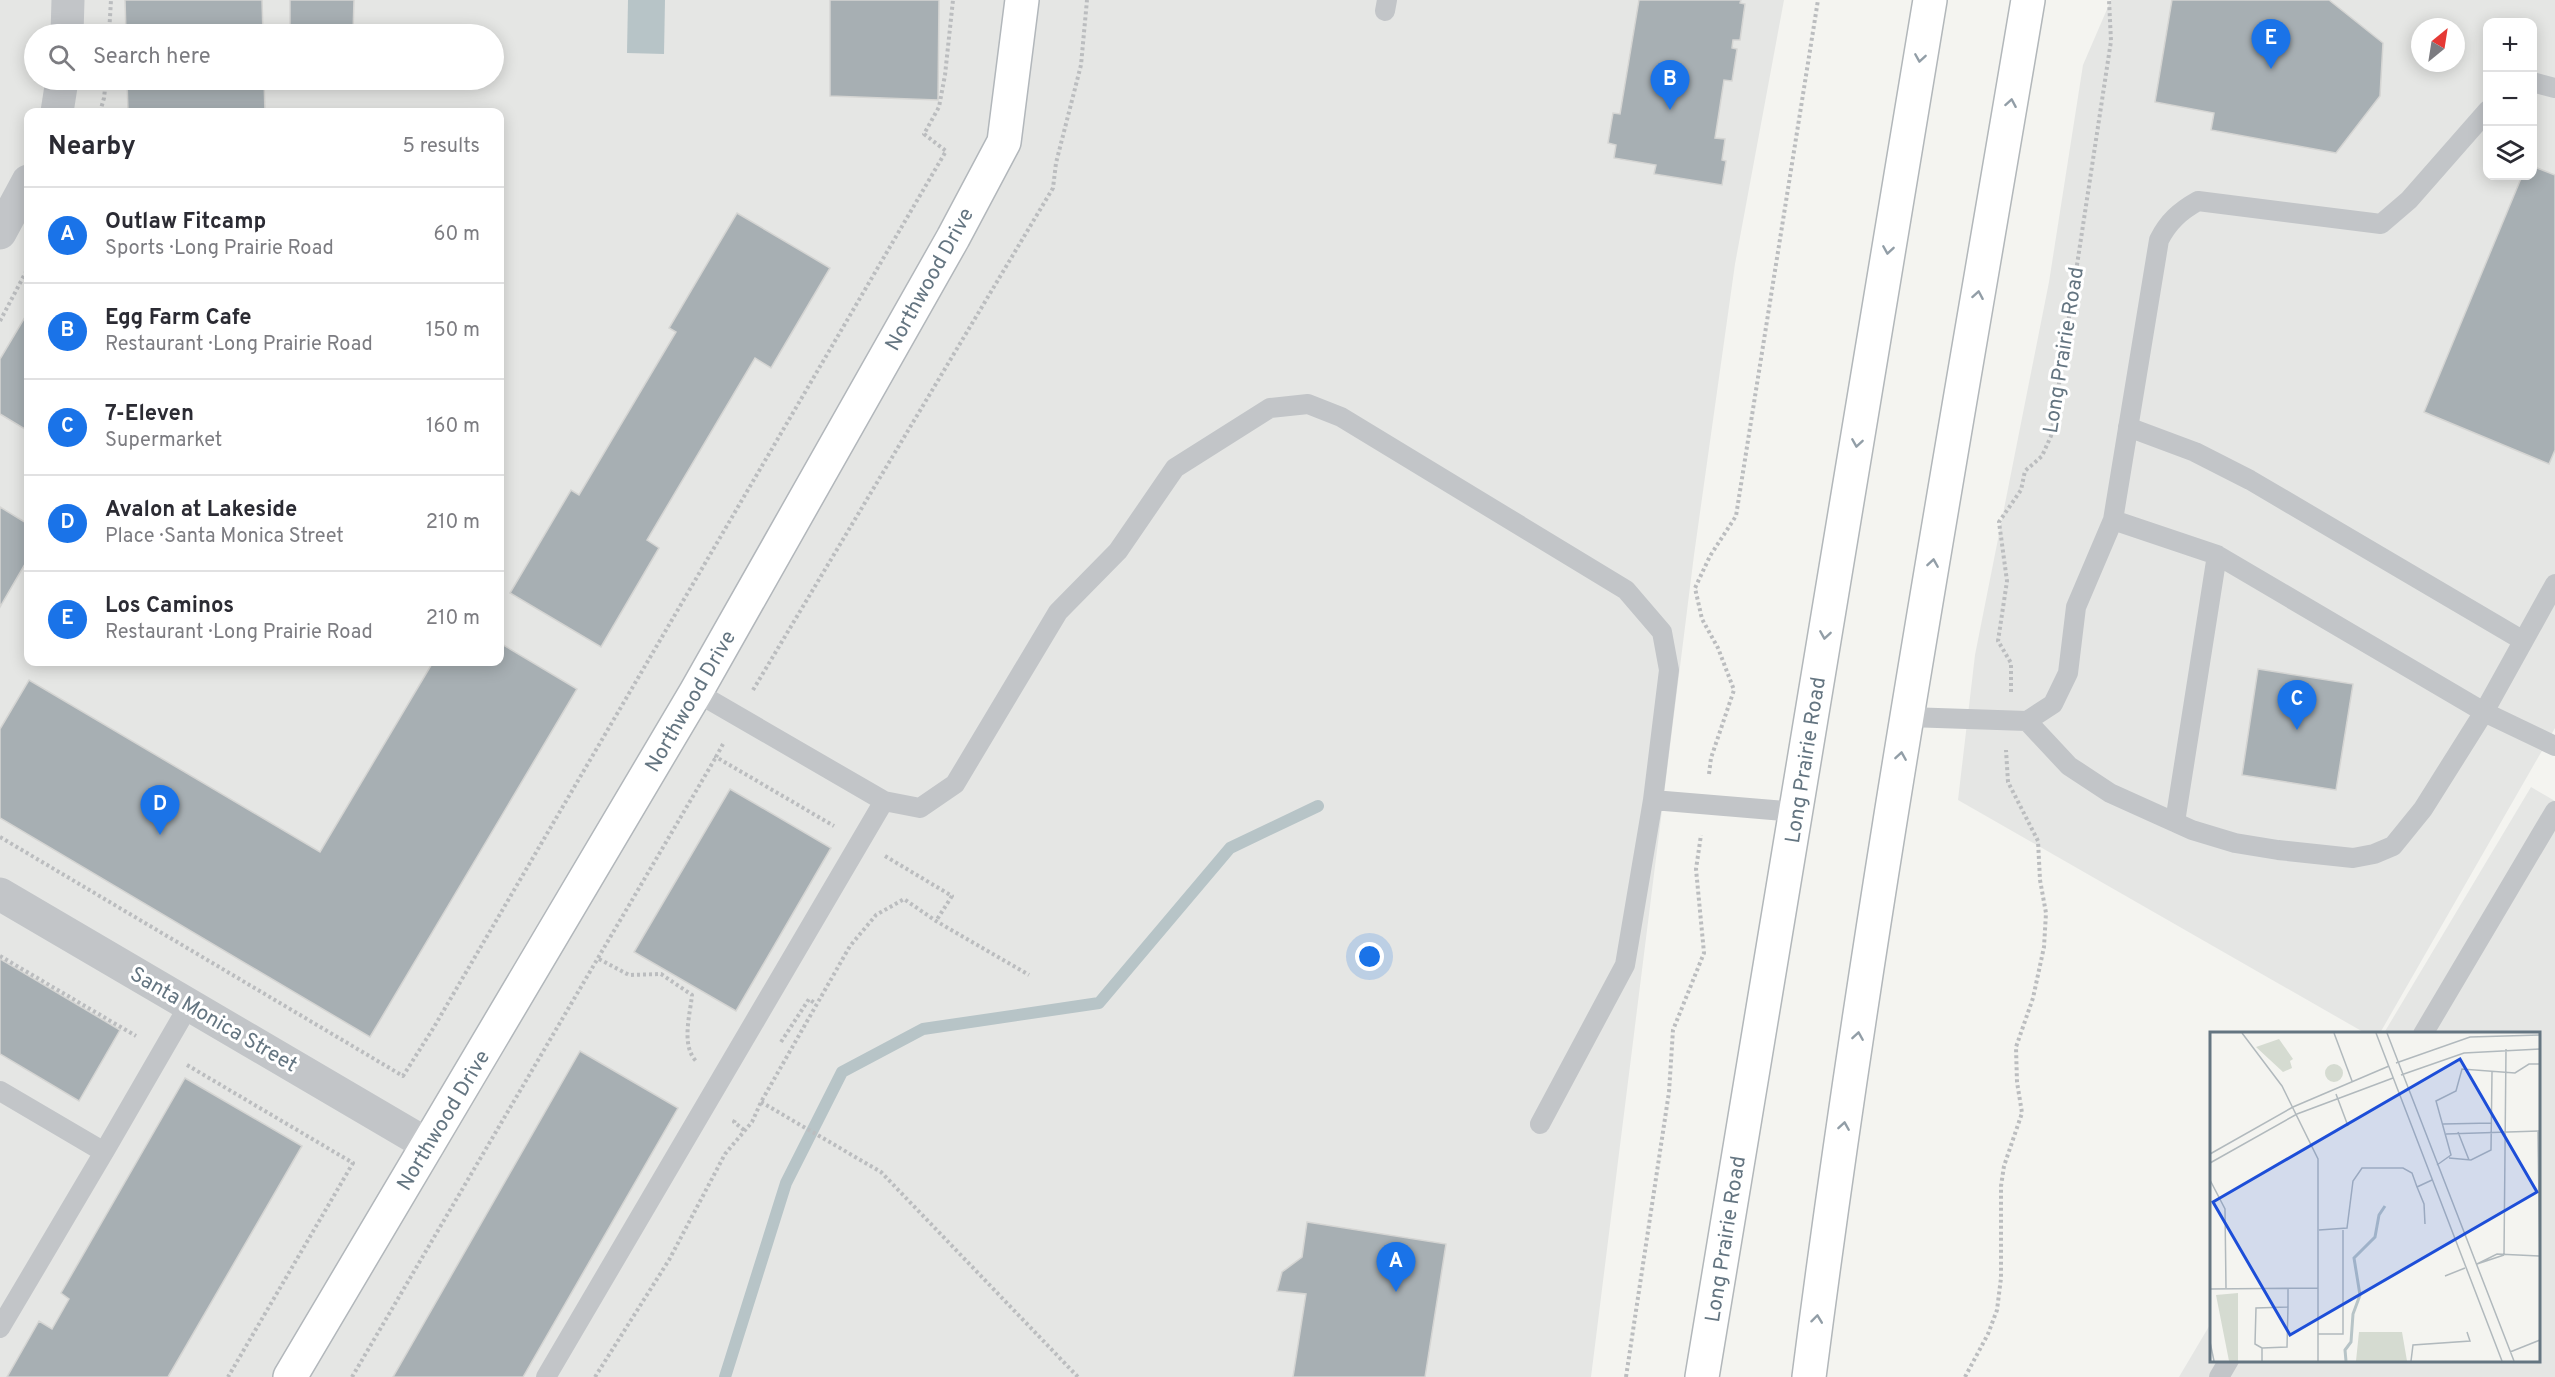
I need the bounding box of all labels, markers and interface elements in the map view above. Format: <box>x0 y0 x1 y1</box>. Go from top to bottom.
north arrow <box>2411 18 2465 72</box>
map controls <box>2483 18 2537 180</box>
button: + <box>2483 18 2537 72</box>
pin: E <box>2252 20 2290 69</box>
search box <box>24 24 504 90</box>
icon: search <box>45 41 78 74</box>
text: Search here <box>93 44 211 71</box>
one-way arrow <box>1914 52 1927 62</box>
pin: B <box>1650 60 1690 110</box>
button: − <box>2483 72 2537 126</box>
one-way arrow <box>2004 98 2016 108</box>
button: layers <box>2483 126 2537 180</box>
text: Nearby <box>48 131 136 164</box>
text: 5 results <box>403 134 480 160</box>
street label: Northwood Drive <box>880 203 981 356</box>
text: Outlaw Fitcamp <box>105 209 266 236</box>
text: A <box>60 222 75 248</box>
text: 60 m <box>434 222 480 248</box>
text: Sports · Long Prairie Road <box>105 236 334 262</box>
one-way arrow <box>1883 246 1895 255</box>
street label: Long Prairie Road <box>2038 265 2091 435</box>
one-way arrow <box>1971 291 1984 301</box>
text: Egg Farm Cafe <box>105 305 252 332</box>
text: B <box>61 318 74 344</box>
text: 150 m <box>426 318 480 344</box>
text: Restaurant · Long Prairie Road <box>105 332 373 358</box>
text: 7-Eleven <box>105 401 194 428</box>
text: C <box>61 414 74 440</box>
text: 160 m <box>426 414 480 440</box>
text: Supermarket <box>105 428 222 454</box>
one-way arrow <box>1851 437 1864 447</box>
text: Avalon at Lakeside <box>105 497 297 524</box>
text: D <box>60 510 75 536</box>
text: 210 m <box>426 510 480 536</box>
text: Place · Santa Monica Street <box>105 524 344 550</box>
one-way arrow <box>1927 559 1939 568</box>
text: Los Caminos <box>105 593 234 620</box>
text: E <box>61 606 74 632</box>
text: 210 m <box>426 606 480 632</box>
text: Restaurant · Long Prairie Road <box>105 620 373 646</box>
street label: Northwood Drive <box>640 626 743 778</box>
one-way arrow <box>1819 630 1832 640</box>
street label: Long Prairie Road <box>1780 675 1833 845</box>
pin: C <box>2278 680 2316 730</box>
one-way arrow <box>1895 751 1907 760</box>
pin: D <box>140 786 180 835</box>
your location <box>1355 942 1384 971</box>
street label: Santa Monica Street <box>125 961 302 1079</box>
one-way arrow <box>1851 1031 1863 1041</box>
inset map <box>2210 1032 2540 1362</box>
street label: Northwood Drive <box>392 1045 497 1196</box>
one-way arrow <box>1837 1121 1849 1130</box>
street label: Long Prairie Road <box>1700 1154 1753 1324</box>
pin: A <box>1376 1242 1416 1292</box>
one-way arrow <box>1810 1314 1822 1324</box>

